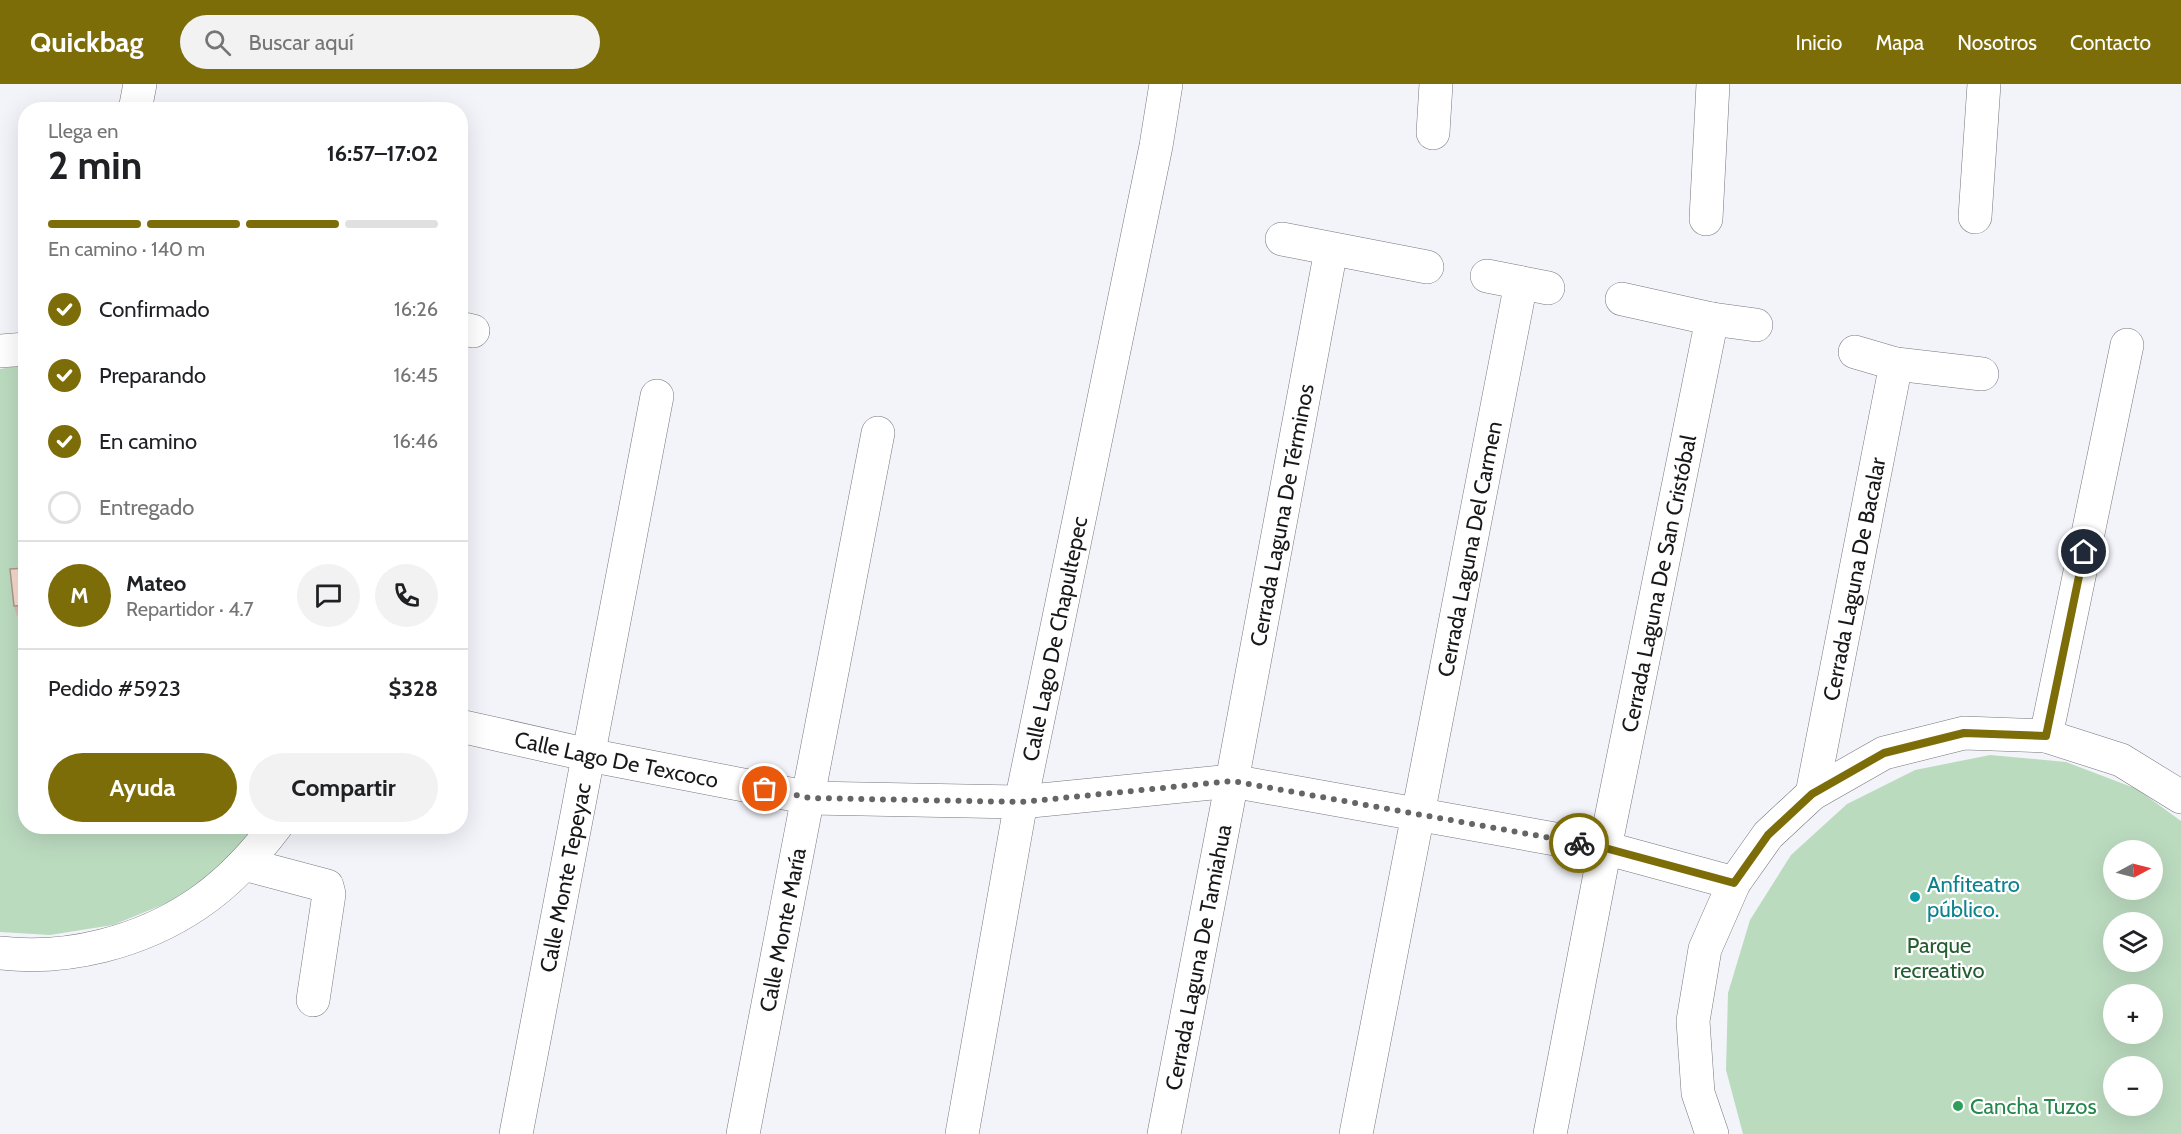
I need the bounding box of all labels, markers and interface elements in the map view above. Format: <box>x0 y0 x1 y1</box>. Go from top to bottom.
search box <box>180 15 600 69</box>
text: Quickbag <box>30 25 144 59</box>
icon: search <box>201 26 234 59</box>
text: Buscar aquí <box>249 29 354 56</box>
text: Inicio <box>1795 30 1842 55</box>
text: Mapa <box>1875 30 1924 55</box>
text: Nosotros <box>1957 30 2037 55</box>
text: Contacto <box>2070 30 2151 55</box>
text: Llega en <box>48 119 118 143</box>
text: 16:57–17:02 <box>327 140 438 167</box>
text: 2 min <box>48 141 142 189</box>
text: En camino · 140 m <box>48 237 205 261</box>
icon: check <box>48 293 81 326</box>
text: Confirmado <box>99 296 210 323</box>
text: 16:26 <box>394 297 438 321</box>
icon: check <box>48 359 81 392</box>
text: Preparando <box>99 362 206 389</box>
text: 16:45 <box>394 363 438 387</box>
street label: Cerrada Laguna De Términos <box>1244 382 1320 649</box>
street label: Cerrada Laguna Del Carmen <box>1432 419 1508 679</box>
icon: check <box>48 425 81 458</box>
text: En camino <box>99 428 197 455</box>
text: 16:46 <box>393 429 438 453</box>
street label: Cerrada Laguna De San Cristóbal <box>1616 432 1702 735</box>
street label: Cerrada Laguna De Bacalar <box>1817 455 1891 703</box>
text: Entregado <box>99 494 194 521</box>
street label: Calle Lago De Chapultepec <box>1017 514 1093 764</box>
pin <box>2058 526 2109 577</box>
icon: home <box>2067 535 2100 568</box>
button: chat <box>297 564 360 627</box>
button: phone <box>375 564 438 627</box>
text: Mateo <box>126 570 186 597</box>
text: M <box>70 582 89 609</box>
text: Repartidor · 4.7 <box>126 597 254 621</box>
text: Pedido #5923 <box>48 675 181 702</box>
text: $328 <box>388 675 438 702</box>
street label: Calle Lago De Texcoco <box>512 726 721 794</box>
button: Ayuda <box>48 753 237 822</box>
button: Compartir <box>249 753 438 822</box>
pin <box>739 763 790 814</box>
icon: bag <box>748 772 781 805</box>
street label: Calle Monte Tepeyac <box>534 781 597 975</box>
courier <box>1549 813 1609 873</box>
street label: Cerrada Laguna De Tamiahua <box>1160 822 1237 1093</box>
icon: bike <box>1563 827 1596 860</box>
north arrow <box>2103 840 2163 900</box>
map controls <box>2103 840 2163 1116</box>
street label: Calle Monte María <box>754 845 812 1014</box>
place label: Anfiteatro público. <box>1927 871 2020 923</box>
marker: Anfiteatro público. <box>1908 890 1922 904</box>
button: layers <box>2103 912 2163 972</box>
park label: Parque recreativo <box>1894 932 1985 984</box>
button: + <box>2103 984 2163 1044</box>
button: − <box>2103 1056 2163 1116</box>
place label: Cancha Tuzos <box>1970 1093 2097 1120</box>
marker: Cancha Tuzos <box>1951 1099 1965 1113</box>

